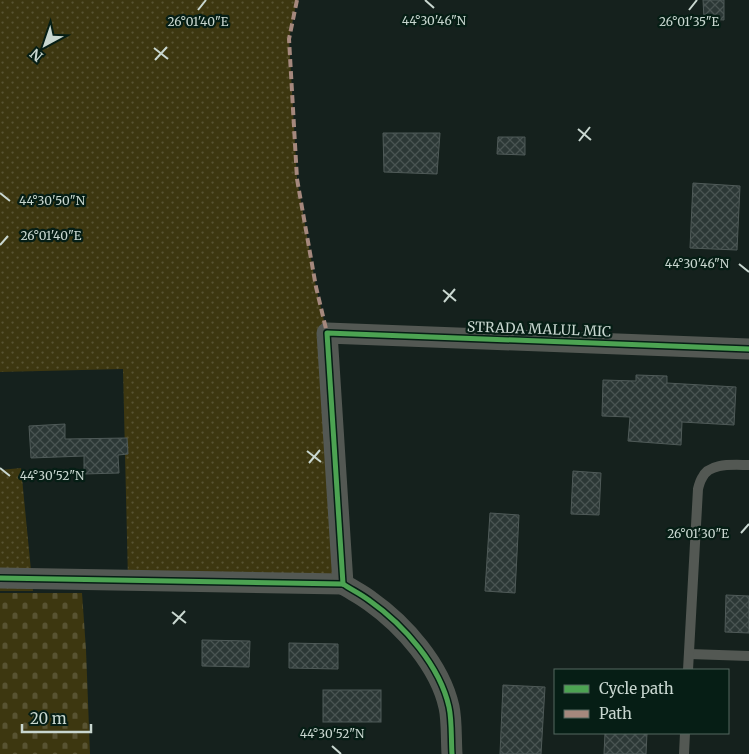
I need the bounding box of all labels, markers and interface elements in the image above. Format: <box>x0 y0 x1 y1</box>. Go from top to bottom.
text: 44°30'46"N <box>402 13 467 28</box>
text: 26°01'40"E <box>168 14 229 29</box>
text: 26°01'35"E <box>659 14 719 29</box>
north arrow <box>20 20 70 70</box>
text: N <box>27 45 47 65</box>
text: 44°30'50"N <box>19 193 86 208</box>
text: 26°01'40"E <box>21 228 82 243</box>
text: 44°30'46"N <box>665 256 730 271</box>
street label: STRADA MALUL MIC <box>467 317 611 341</box>
text: 44°30'52"N <box>20 468 85 483</box>
text: 26°01'30"E <box>667 526 729 541</box>
legend <box>554 669 729 734</box>
text: Cycle path <box>599 679 674 698</box>
scale bar <box>22 702 91 734</box>
text: Path <box>599 704 632 723</box>
text: 20 m <box>30 709 67 728</box>
text: 44°30'52"N <box>300 726 365 741</box>

